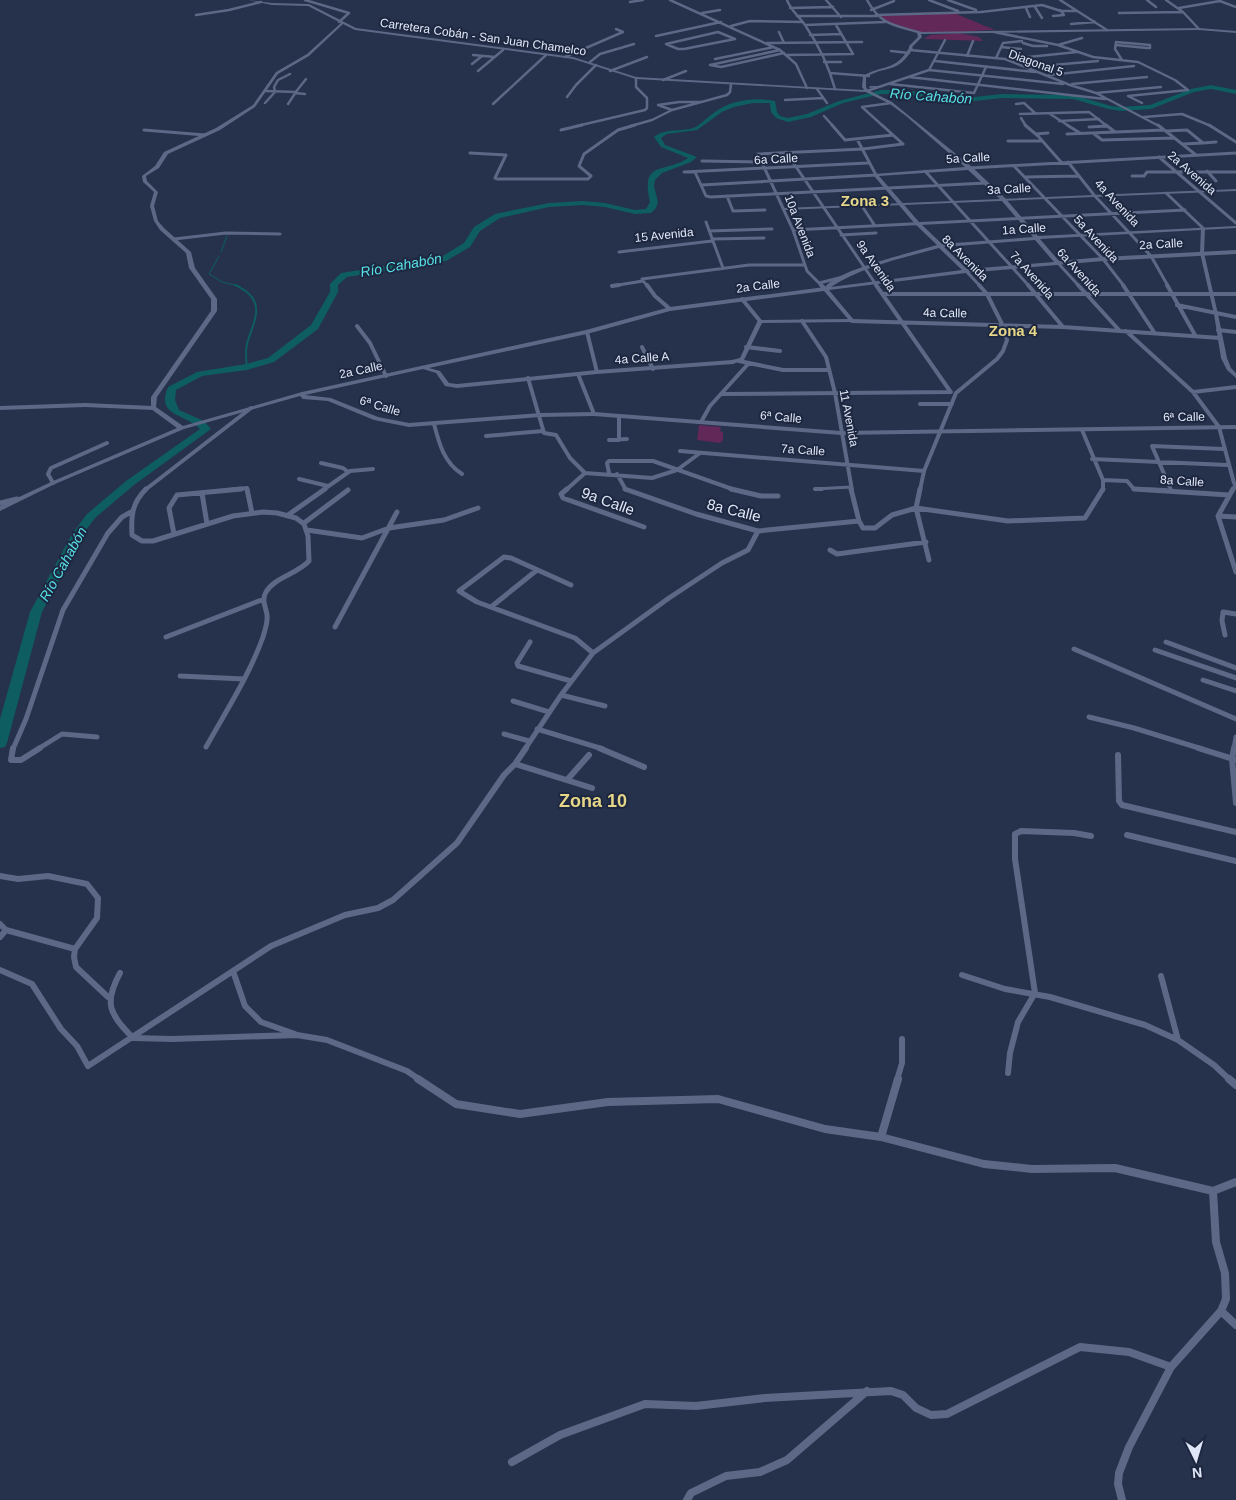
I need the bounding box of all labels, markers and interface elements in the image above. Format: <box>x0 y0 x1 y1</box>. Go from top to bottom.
street label: Carretera Cobán - San Juan Chamelco <box>379 16 587 58</box>
street label: Diagonal 5 <box>1007 47 1066 80</box>
water label: Río Cahabón <box>889 85 973 107</box>
street label: 2a Avenida <box>1165 148 1219 198</box>
street label: 5a Calle <box>946 150 991 166</box>
street label: 6a Calle <box>754 151 799 167</box>
street label: 4a Avenida <box>1092 177 1143 230</box>
street label: 3a Calle <box>987 181 1032 197</box>
district label: Zona 3 <box>841 192 889 209</box>
street label: 10a Avenida <box>782 193 818 260</box>
street label: 5a Avenida <box>1071 213 1122 266</box>
street label: 1a Calle <box>1002 220 1047 238</box>
street label: 15 Avenida <box>634 225 694 245</box>
street label: 8a Avenida <box>939 232 991 284</box>
street label: 2a Calle <box>1139 236 1184 252</box>
street label: 9a Avenida <box>853 238 899 295</box>
street label: 6a Avenida <box>1054 245 1104 299</box>
street label: 7a Avenida <box>1007 248 1057 302</box>
water label: Río Cahabón <box>359 250 443 280</box>
street label: 2a Calle <box>735 276 781 296</box>
street label: 4a Calle <box>923 306 967 320</box>
district label: Zona 4 <box>989 322 1038 339</box>
street label: 4a Calle A <box>614 349 670 367</box>
street label: 2a Calle <box>338 359 384 381</box>
street label: 11 Avenida <box>837 388 861 448</box>
street label: 6ª Calle <box>358 393 402 419</box>
street label: 6ª Calle <box>760 408 803 426</box>
street label: 6ª Calle <box>1163 410 1205 424</box>
street label: 7a Calle <box>781 441 826 459</box>
street label: 8a Calle <box>1160 472 1205 490</box>
street label: 9a Calle <box>579 484 637 518</box>
street label: 8a Calle <box>705 495 763 525</box>
water label: Río Cahabón <box>36 524 90 604</box>
district label: Zona 10 <box>559 791 627 811</box>
north arrow <box>1171 1435 1221 1485</box>
text: N <box>1191 1465 1203 1481</box>

